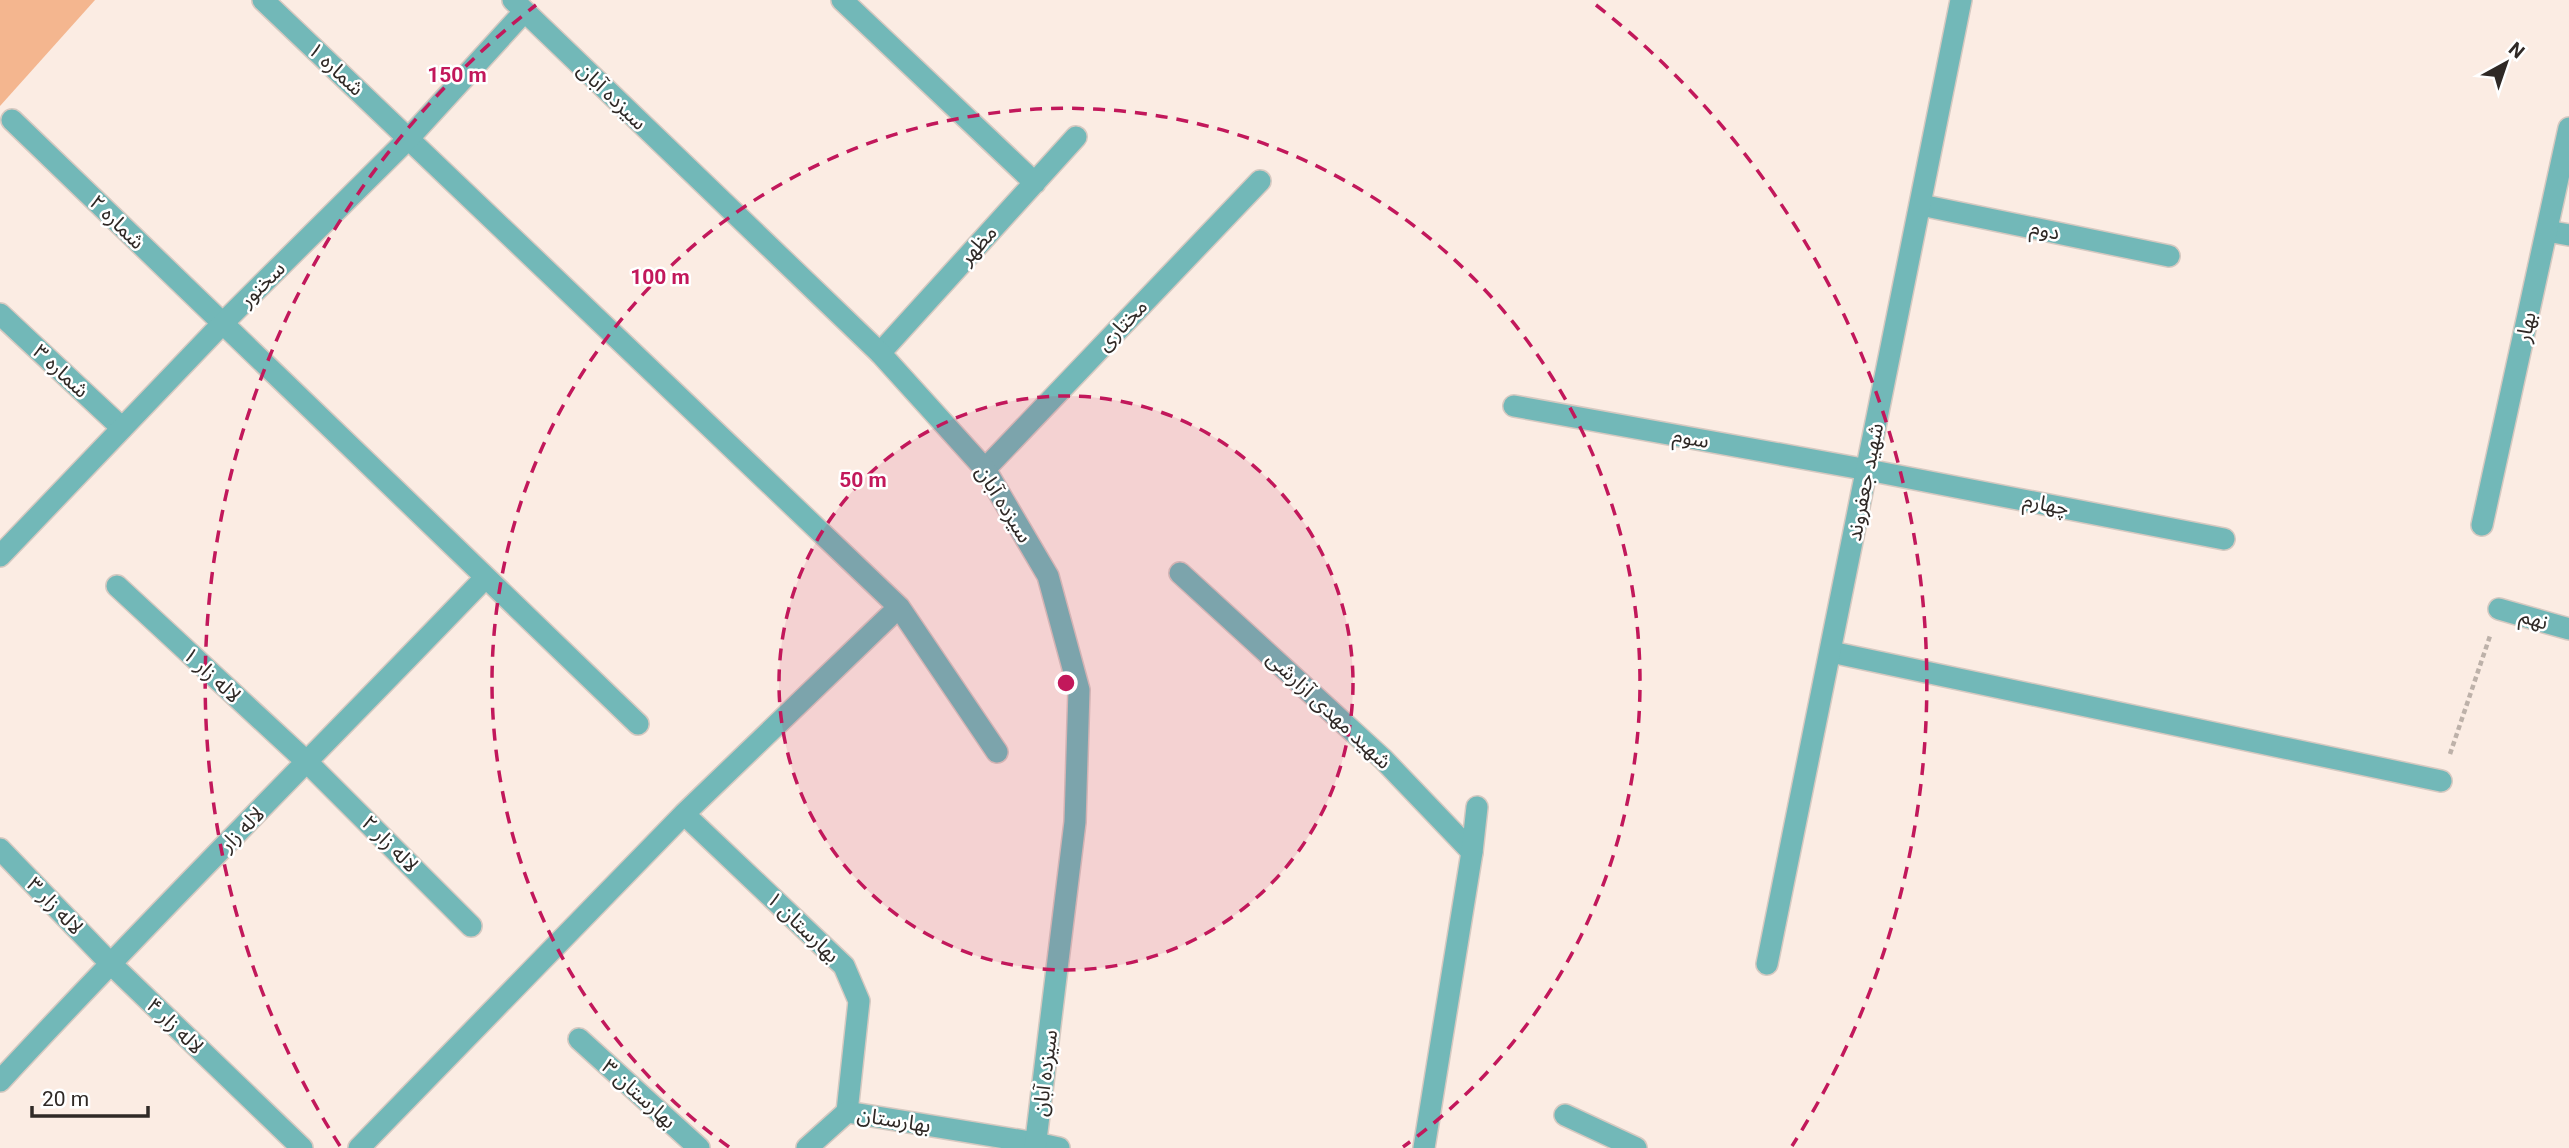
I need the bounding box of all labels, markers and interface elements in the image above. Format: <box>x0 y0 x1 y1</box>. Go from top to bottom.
north arrow <box>2471 28 2541 98</box>
street label: شماره ۱ <box>303 37 369 101</box>
text: N <box>2504 37 2529 63</box>
street label: سیزده آبان <box>572 57 652 135</box>
text: 150 m <box>427 63 487 87</box>
street label: شماره ۲ <box>84 190 150 254</box>
street label: دوم <box>2027 215 2062 249</box>
street label: مظهر <box>953 220 1002 270</box>
street label: سخنور <box>233 256 290 313</box>
text: 100 m <box>630 265 690 289</box>
street label: مختاری <box>1092 294 1152 356</box>
street label: بهار <box>2511 310 2541 345</box>
street label: شماره ۳ <box>28 339 94 403</box>
street label: شهید جعفروند <box>1842 421 1888 543</box>
street label: سوم <box>1670 423 1711 457</box>
street label: سیزده آبان <box>971 461 1037 547</box>
text: 50 m <box>839 468 887 492</box>
street label: چهارم <box>2020 488 2071 524</box>
street label: نهم <box>2516 603 2551 637</box>
street label: لاله زار ۱ <box>178 642 246 708</box>
street label: شهید مهدی آزارشی <box>1262 646 1396 774</box>
centre of rings <box>1054 671 1078 695</box>
street label: لاله زار <box>214 802 269 857</box>
street label: لاله زار ۲ <box>357 811 423 877</box>
street label: لاله زار ۳ <box>22 872 88 940</box>
street label: بهارستان ۱ <box>762 887 844 967</box>
street label: لاله زار ۴ <box>141 993 209 1059</box>
street label: سیزده آبان <box>1028 1028 1062 1118</box>
street label: بهارستان ۳ <box>597 1054 681 1134</box>
scale bar <box>32 1074 147 1118</box>
text: 20 m <box>42 1087 89 1111</box>
street label: بهارستان <box>855 1102 933 1138</box>

